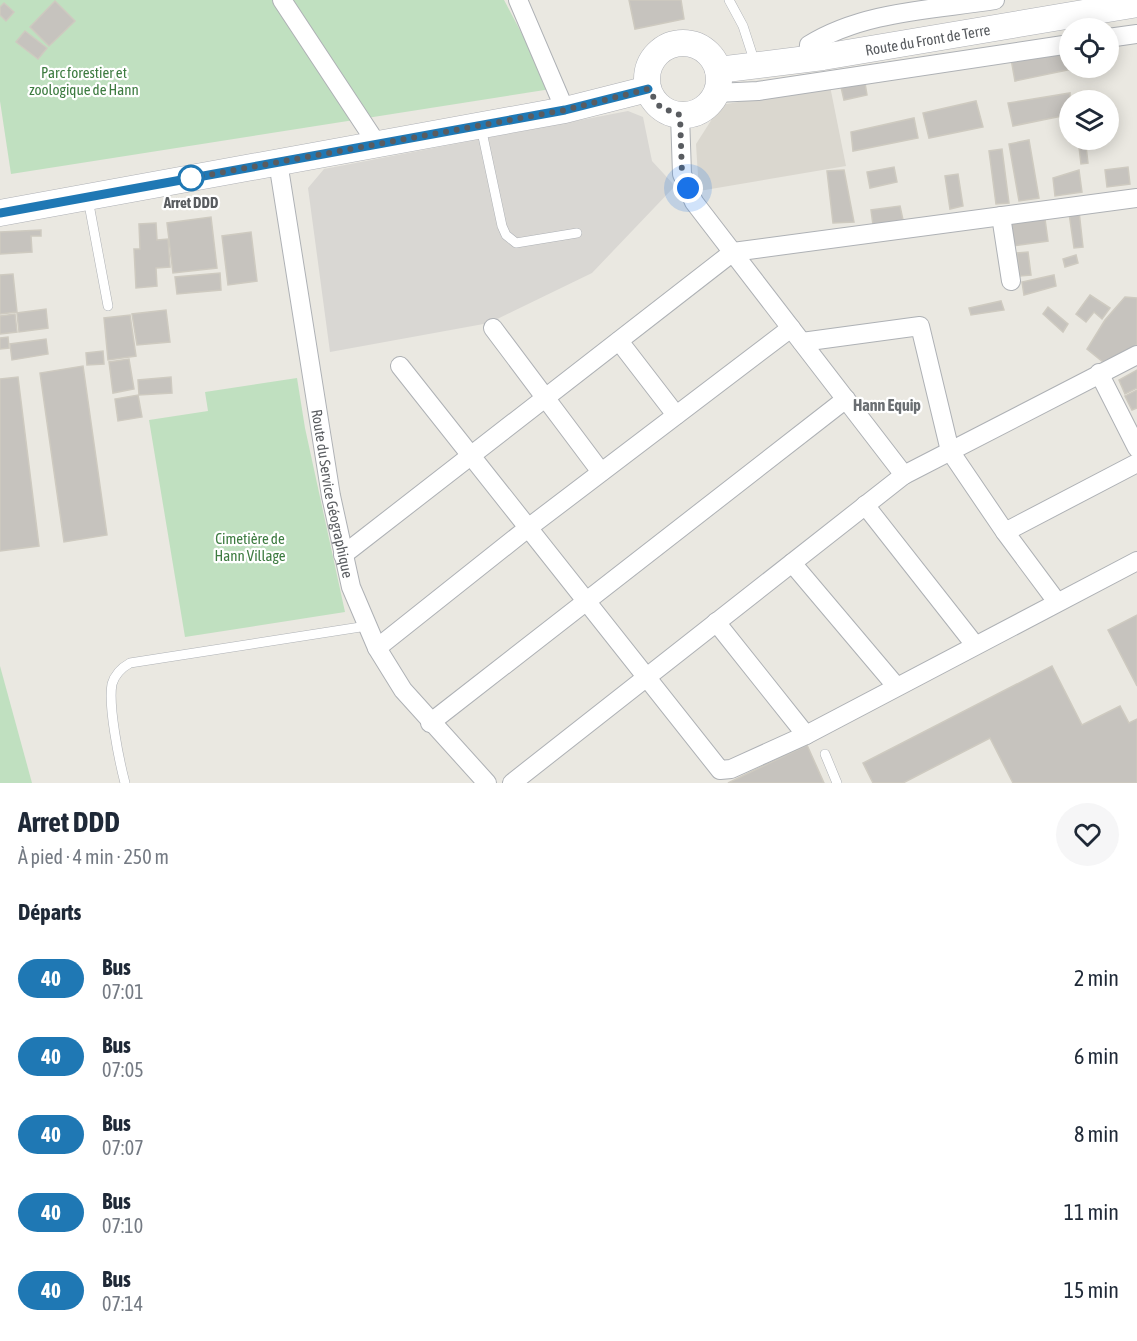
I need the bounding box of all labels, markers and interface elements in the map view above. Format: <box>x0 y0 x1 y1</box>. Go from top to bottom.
map controls <box>1059 18 1119 150</box>
button: locate <box>1059 18 1119 78</box>
street label: Route du Front de Terre <box>864 20 992 58</box>
park label: Parc forestier et zoologique de Hann <box>29 64 139 98</box>
button: layers <box>1059 90 1119 150</box>
marker: Arret DDD <box>178 165 204 191</box>
your location <box>673 173 703 203</box>
place label: Arret DDD <box>163 194 218 211</box>
district label: Hann Equip <box>853 396 921 414</box>
street label: Route du Service Géographique <box>309 408 357 580</box>
park label: Cimetière de Hann Village <box>215 530 286 564</box>
button: heart <box>1056 803 1119 866</box>
text: Arret DDD <box>18 806 120 838</box>
text: À pied · 4 min · 250 m <box>18 845 169 868</box>
text: Départs <box>18 899 81 925</box>
text: Bus <box>102 954 131 980</box>
text: 2 min <box>1074 965 1119 991</box>
text: 40 <box>41 966 61 990</box>
text: 07:01 <box>102 980 144 1003</box>
text: Bus <box>102 1032 131 1058</box>
text: 6 min <box>1074 1043 1119 1069</box>
text: 40 <box>41 1044 61 1068</box>
text: 07:05 <box>102 1058 144 1081</box>
text: Bus <box>102 1110 131 1136</box>
text: 8 min <box>1074 1121 1119 1147</box>
text: 40 <box>41 1122 61 1146</box>
text: 07:07 <box>102 1136 144 1159</box>
text: Bus <box>102 1188 131 1214</box>
text: 11 min <box>1064 1199 1119 1225</box>
text: 40 <box>41 1200 61 1224</box>
text: 07:10 <box>102 1214 143 1237</box>
text: Bus <box>102 1266 131 1292</box>
text: 15 min <box>1064 1277 1119 1303</box>
text: 40 <box>41 1278 61 1302</box>
text: 07:14 <box>102 1292 143 1315</box>

